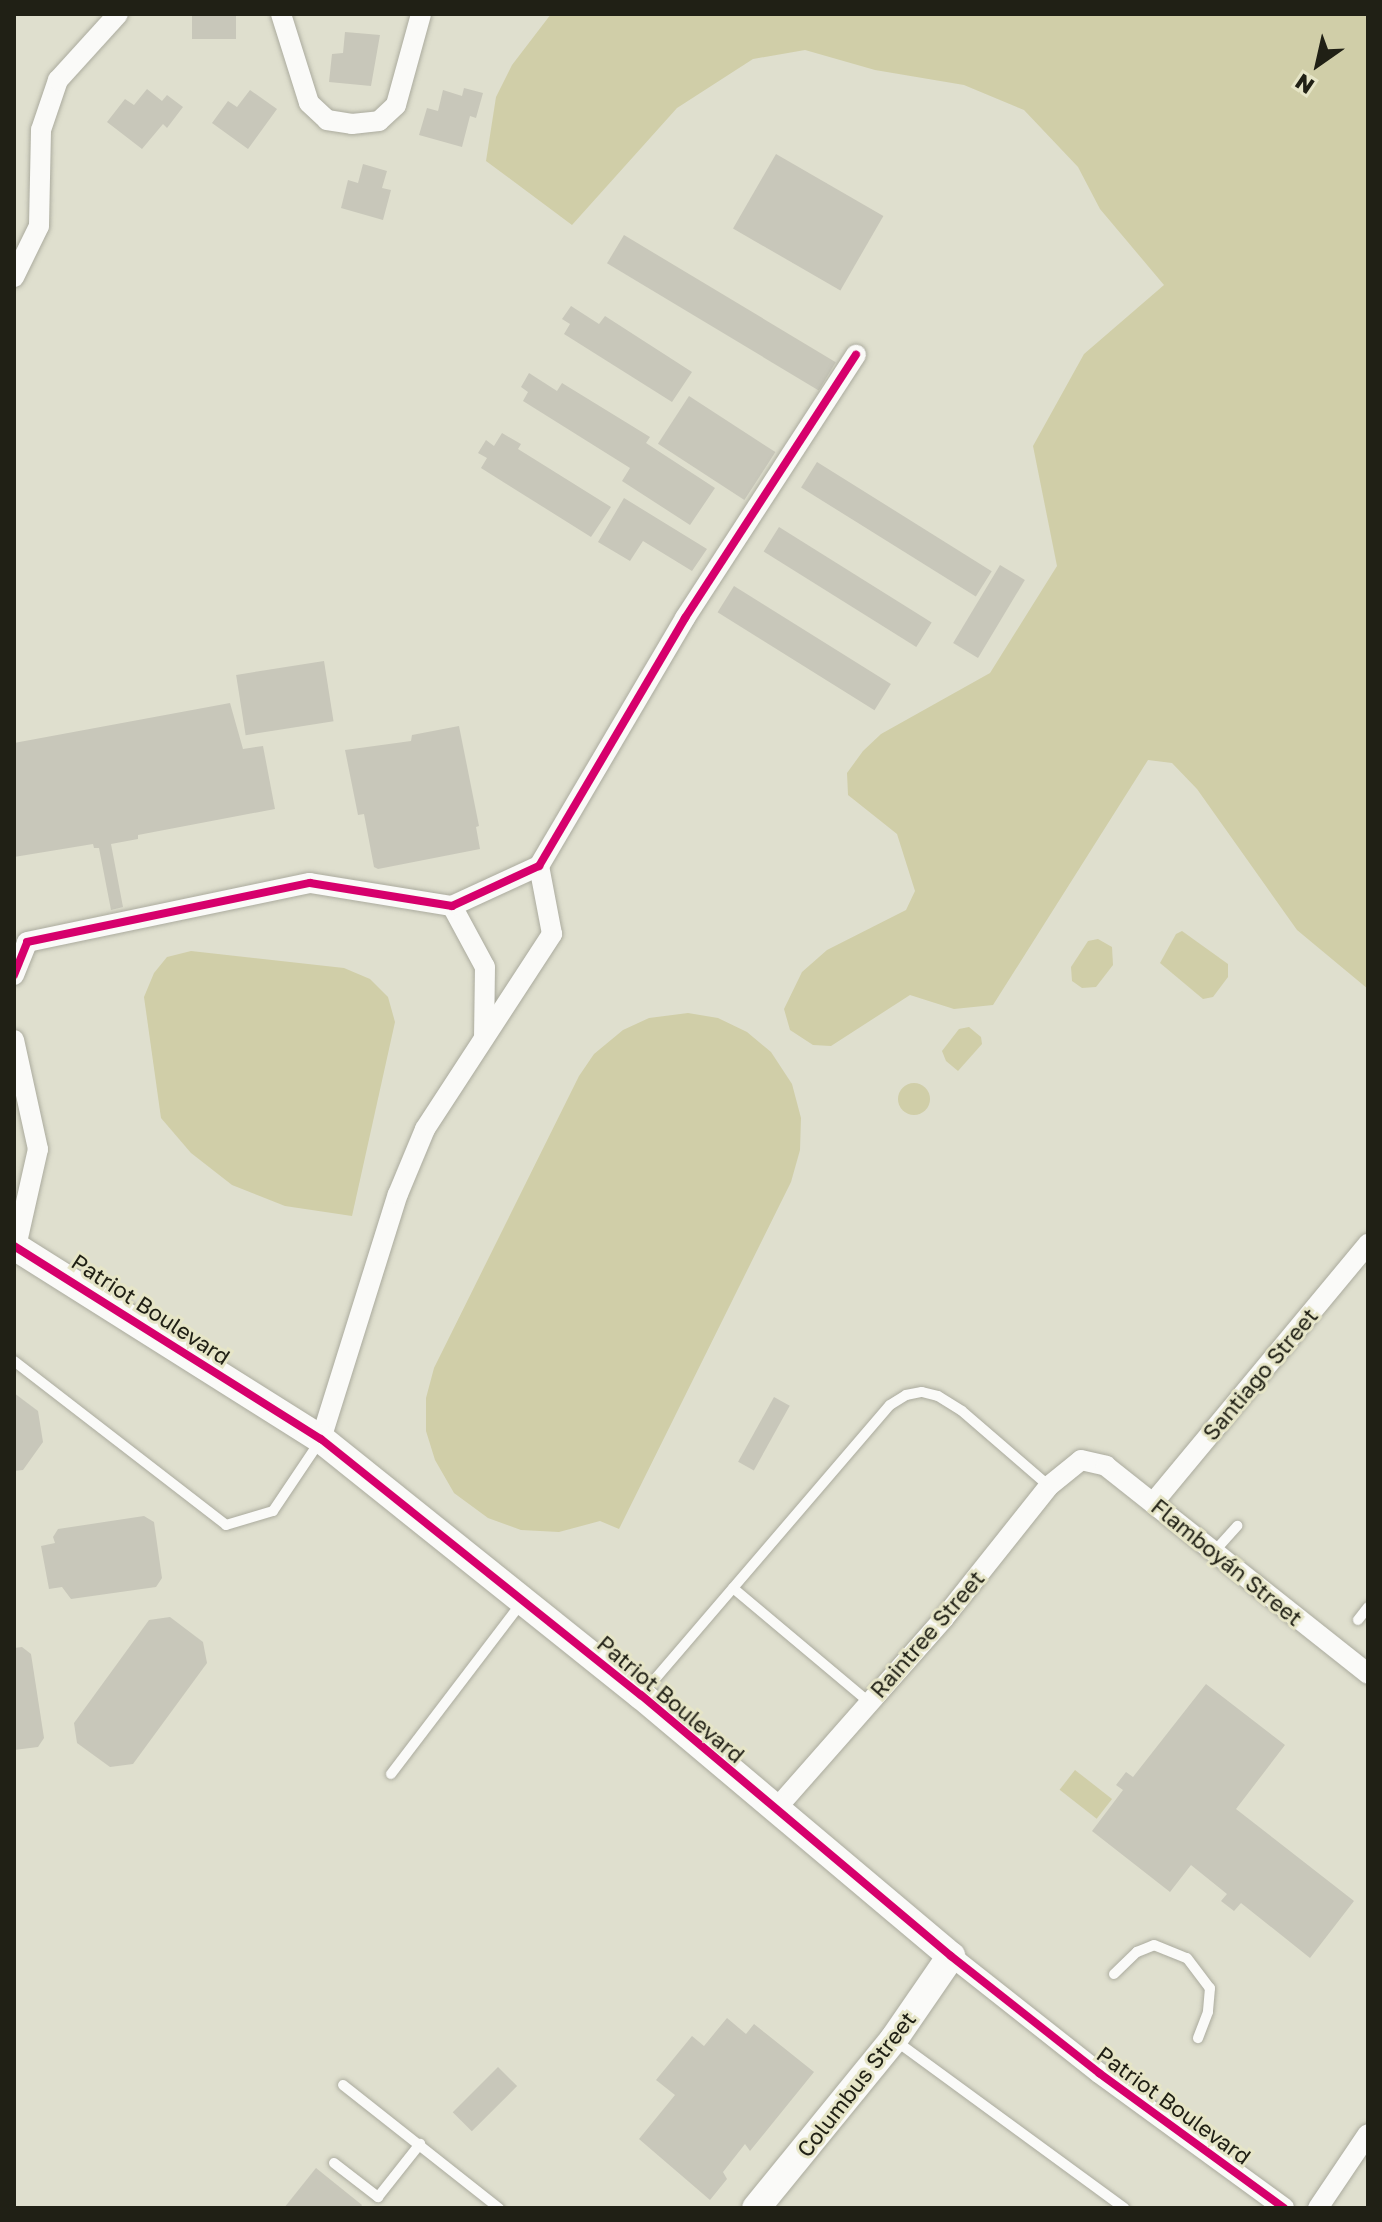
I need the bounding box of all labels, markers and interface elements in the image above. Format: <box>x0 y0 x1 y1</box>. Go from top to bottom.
north arrow <box>1278 24 1358 104</box>
text: N <box>1290 68 1319 100</box>
street label: Patriot Boulevard <box>67 1248 235 1370</box>
street label: Santiago Street <box>1197 1303 1323 1445</box>
street label: Flamboyán Street <box>1146 1493 1308 1631</box>
street label: Raintree Street <box>865 1565 989 1703</box>
street label: Patriot Boulevard <box>592 1630 750 1768</box>
street label: Columbus Street <box>791 2006 921 2162</box>
street label: Patriot Boulevard <box>1092 2040 1256 2170</box>

